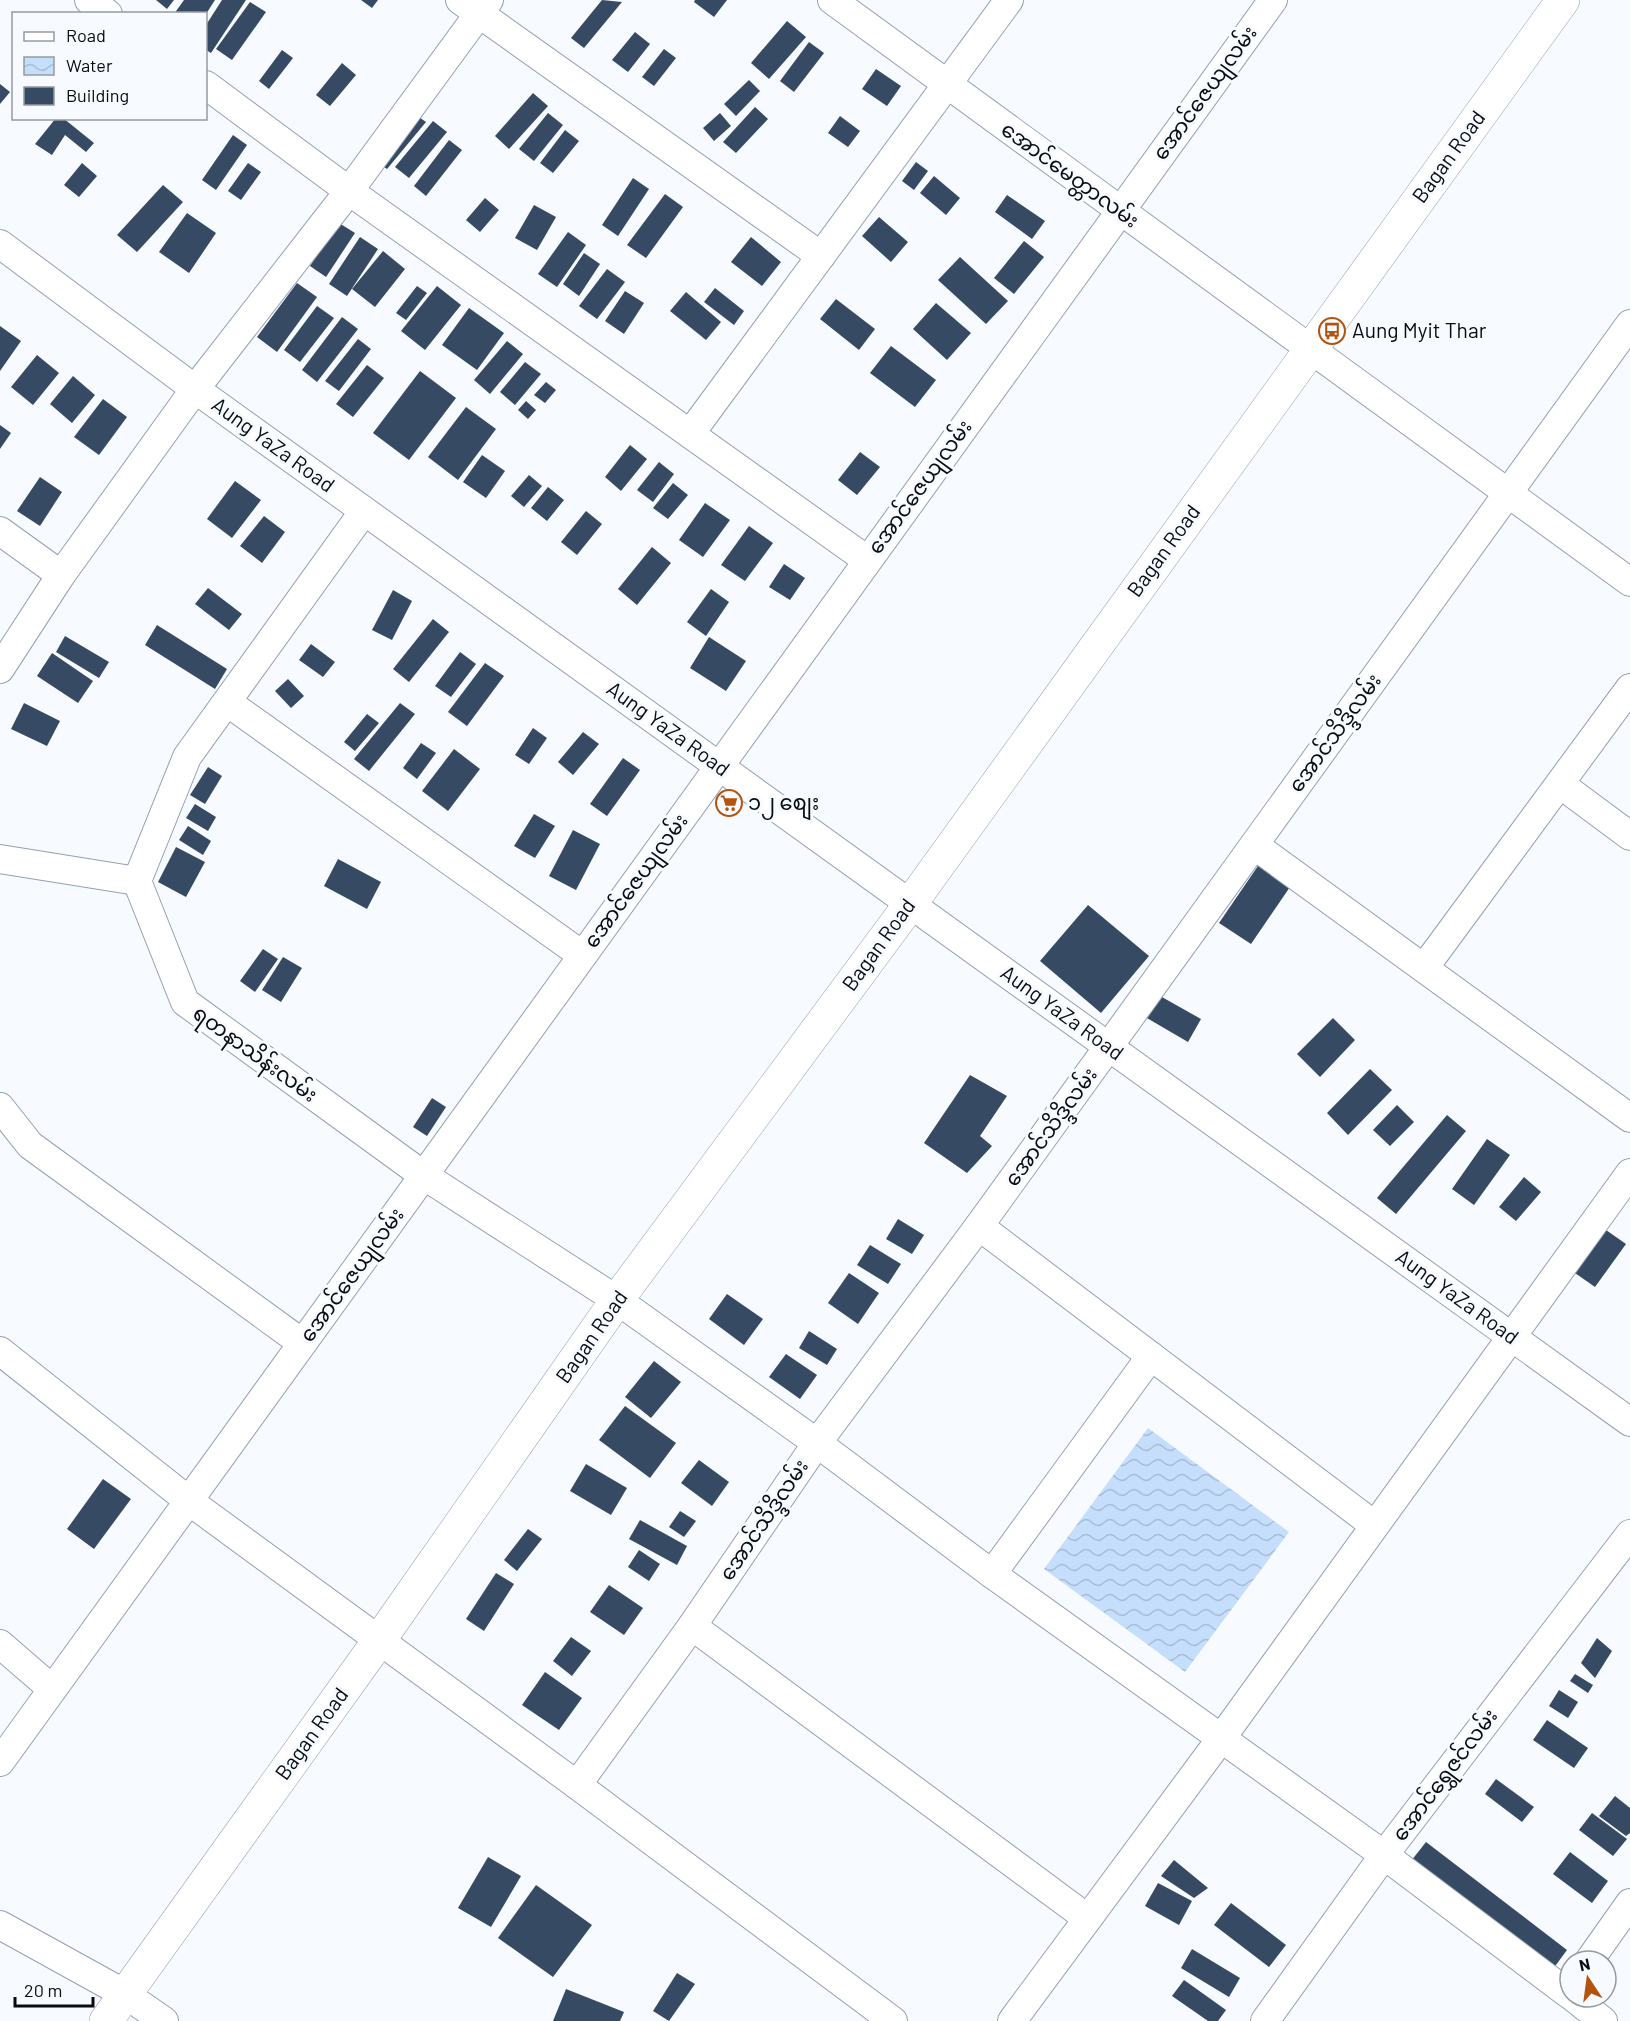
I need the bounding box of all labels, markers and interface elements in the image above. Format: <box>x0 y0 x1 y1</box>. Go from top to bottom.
legend <box>12 12 207 120</box>
street label: အောင်ဇေယျလမ်း <box>1145 19 1267 168</box>
text: Road <box>66 24 106 46</box>
text: Water <box>66 54 113 76</box>
text: Building <box>66 84 129 106</box>
street label: Bagan Road <box>1406 105 1490 207</box>
street label: အောင်မေတ္တာလမ်း <box>994 114 1146 237</box>
bus stop icon: Aung Myit Thar <box>1317 316 1347 346</box>
place label: Aung Myit Thar <box>1352 317 1487 342</box>
street label: Aung YaZa Road <box>208 391 340 497</box>
street label: အောင်ဇေယျလမ်း <box>860 413 982 562</box>
street label: Bagan Road <box>1121 499 1205 601</box>
street label: အောင်သိဒ္ဒိလမ်း <box>1281 667 1391 800</box>
street label: Aung YaZa Road <box>603 675 735 781</box>
supermarket icon: ၁၂ စျေး <box>714 788 744 818</box>
place label: ၁၂ စျေး <box>748 789 819 821</box>
street label: အောင်ဇေယျလမ်း <box>576 807 698 956</box>
street label: Bagan Road <box>836 893 920 995</box>
street label: Aung YaZa Road <box>997 959 1129 1065</box>
street label: ရတနာသိန်းလမ်း <box>185 998 324 1111</box>
street label: အောင်သိဒ္ဒိလမ်း <box>997 1061 1107 1194</box>
street label: အောင်ဇေယျလမ်း <box>292 1201 414 1350</box>
street label: Aung YaZa Road <box>1392 1243 1524 1349</box>
street label: Bagan Road <box>550 1285 632 1387</box>
street label: အောင်သိဒ္ဒိလမ်း <box>711 1453 818 1588</box>
street label: Bagan Road <box>269 1682 353 1784</box>
street label: အောင်ရွှေဇင်လမ်း <box>1384 1702 1506 1849</box>
north arrow <box>1558 1949 1618 2009</box>
text: N <box>1577 1953 1592 1974</box>
scale bar <box>15 1970 93 2008</box>
text: 20 m <box>24 1979 62 2001</box>

